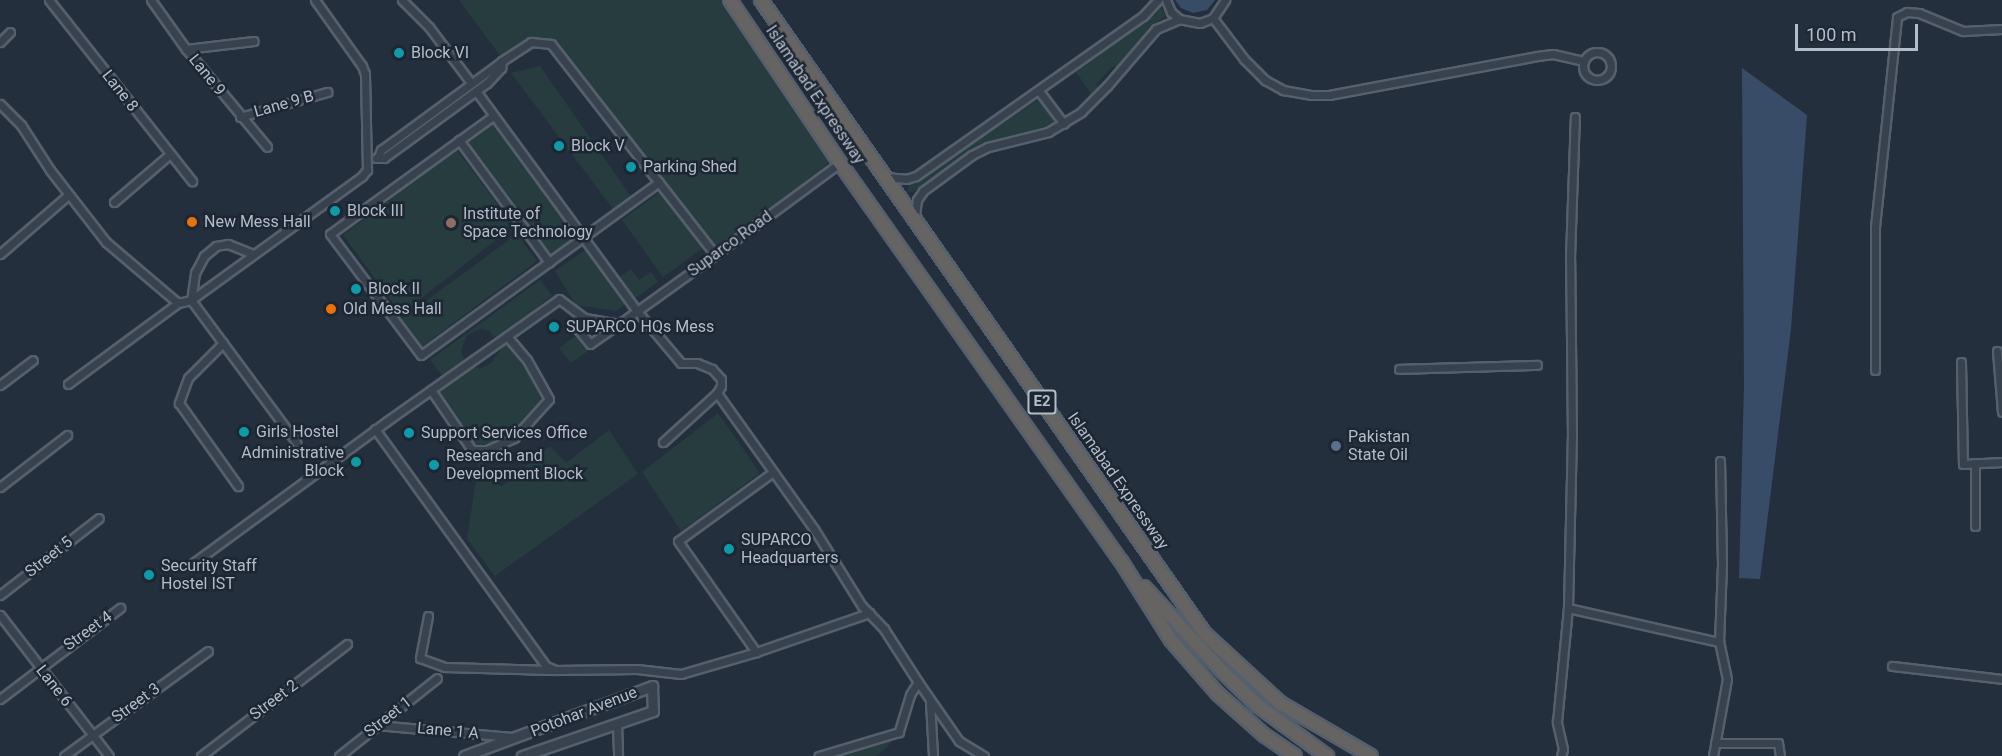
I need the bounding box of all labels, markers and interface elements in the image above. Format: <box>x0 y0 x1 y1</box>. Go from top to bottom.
scale bar <box>1798 12 1921 50</box>
street label: Islamabad Expressway <box>761 22 869 168</box>
text: 100 m <box>1806 24 1857 45</box>
place label: Block VI <box>411 43 469 63</box>
marker: Block VI <box>392 46 406 60</box>
street label: Lane 9 <box>185 50 229 100</box>
street label: Lane 8 <box>98 66 142 116</box>
street label: Lane 9 B <box>252 86 316 122</box>
place label: Block V <box>571 136 625 156</box>
marker: Block V <box>552 139 566 153</box>
place label: Parking Shed <box>643 157 737 177</box>
marker: Parking Shed <box>624 160 638 174</box>
place label: Block III <box>347 201 403 221</box>
marker: Block III <box>328 204 342 218</box>
place label: Institute of Space Technology <box>463 204 593 242</box>
street label: Suparco Road <box>684 207 776 281</box>
place label: New Mess Hall <box>204 212 311 232</box>
marker: New Mess Hall <box>185 215 199 229</box>
marker: Institute of Space Technology <box>444 216 458 230</box>
place label: Block II <box>368 279 420 299</box>
marker: Block II <box>349 282 363 296</box>
place label: Old Mess Hall <box>343 299 442 319</box>
marker: Old Mess Hall <box>324 302 338 316</box>
place label: SUPARCO HQs Mess <box>566 317 714 337</box>
marker: SUPARCO HQs Mess <box>547 320 561 334</box>
road number: E2 <box>1027 390 1057 414</box>
street label: Islamabad Expressway <box>1063 409 1173 553</box>
place label: Girls Hostel <box>256 422 339 442</box>
place label: Support Services Office <box>421 423 587 443</box>
marker: Girls Hostel <box>237 425 251 439</box>
marker: Support Services Office <box>402 426 416 440</box>
place label: Pakistan State Oil <box>1348 427 1410 465</box>
marker: Pakistan State Oil <box>1329 439 1343 453</box>
place label: Administrative Block <box>241 443 344 481</box>
place label: Research and Development Block <box>446 446 583 484</box>
marker: Administrative Block <box>349 455 363 469</box>
marker: Research and Development Block <box>427 458 441 472</box>
place label: SUPARCO Headquarters <box>741 530 838 568</box>
street label: Street 5 <box>21 532 77 582</box>
marker: SUPARCO Headquarters <box>722 542 736 556</box>
place label: Security Staff Hostel IST <box>161 556 257 594</box>
marker: Security Staff Hostel IST <box>142 568 156 582</box>
street label: Street 4 <box>60 607 116 655</box>
street label: Lane 6 <box>32 661 76 711</box>
street label: Street 2 <box>246 676 302 724</box>
street label: Street 3 <box>108 679 164 727</box>
street label: Potohar Avenue <box>528 683 640 741</box>
street label: Street 1 <box>360 692 416 742</box>
street label: Lane 1 A <box>416 719 480 743</box>

